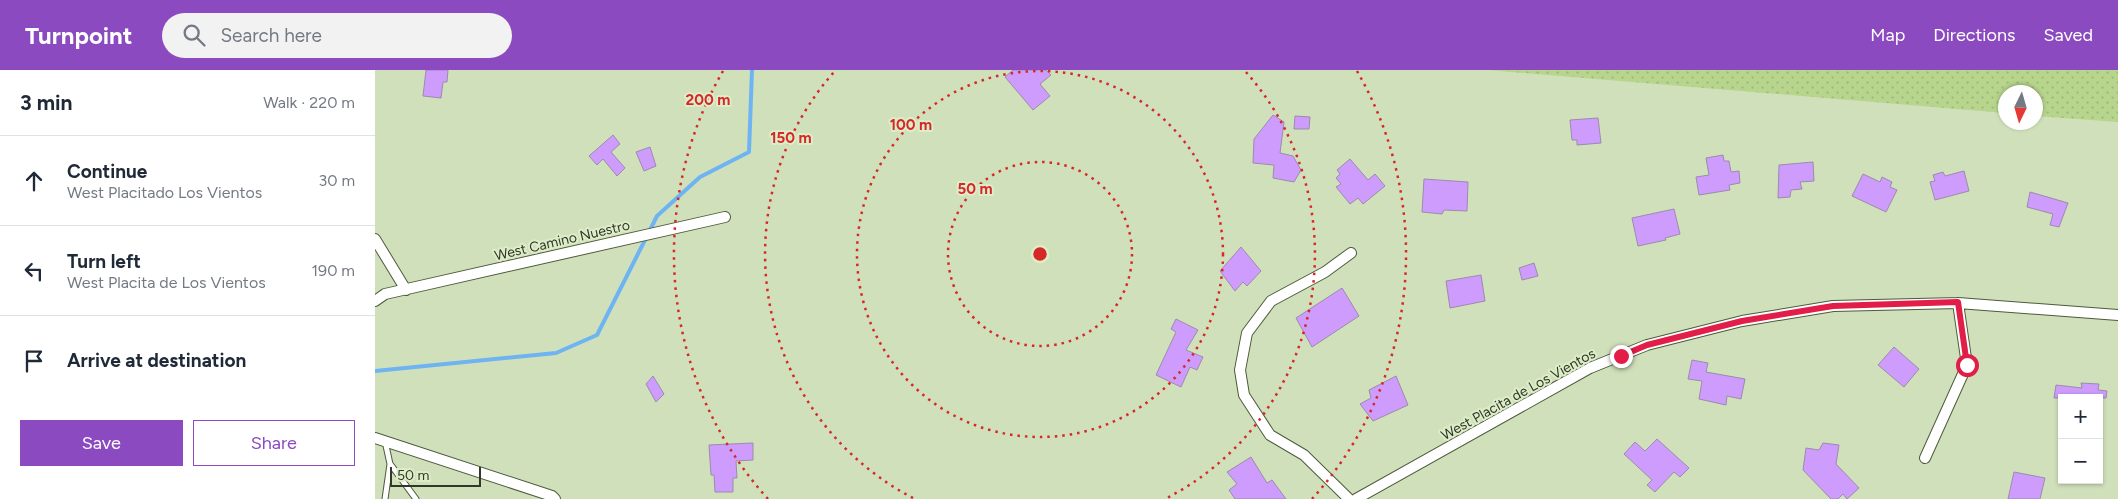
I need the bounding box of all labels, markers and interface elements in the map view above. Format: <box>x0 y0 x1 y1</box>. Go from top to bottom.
search box <box>162 13 512 58</box>
text: Turnpoint <box>25 21 132 50</box>
icon: search <box>180 21 208 49</box>
text: Search here <box>220 24 322 47</box>
text: Map <box>1870 24 1905 46</box>
text: Directions <box>1933 24 2015 46</box>
text: Saved <box>2043 24 2093 46</box>
north arrow <box>1998 85 2043 130</box>
text: 3 min <box>20 90 72 115</box>
text: 200 m <box>686 91 730 109</box>
text: Walk · 220 m <box>263 93 355 112</box>
text: 100 m <box>890 116 932 134</box>
text: 150 m <box>770 129 812 147</box>
text: Continue <box>67 160 147 183</box>
icon: ahead <box>20 167 48 195</box>
text: 30 m <box>318 171 355 190</box>
text: 50 m <box>957 180 993 198</box>
text: West Placitado Los Vientos <box>67 183 262 202</box>
street label: West Camino Nuestro <box>493 217 632 264</box>
centre of rings <box>1031 245 1049 263</box>
text: Turn left <box>67 250 141 273</box>
icon: left <box>20 257 48 285</box>
text: 190 m <box>312 261 355 280</box>
text: West Placita de Los Vientos <box>67 273 266 292</box>
street label: West Placita de Los Vientos <box>1438 345 1598 444</box>
route end <box>1610 345 1633 368</box>
icon: arrive <box>20 347 48 375</box>
text: Arrive at destination <box>67 349 246 372</box>
route start <box>1956 354 1979 377</box>
map controls <box>2058 394 2103 484</box>
button: + <box>2058 394 2103 439</box>
button: Save <box>20 420 183 466</box>
button: Share <box>193 420 355 466</box>
button: − <box>2058 439 2103 484</box>
scale bar <box>390 464 481 487</box>
text: 50 m <box>397 467 429 484</box>

